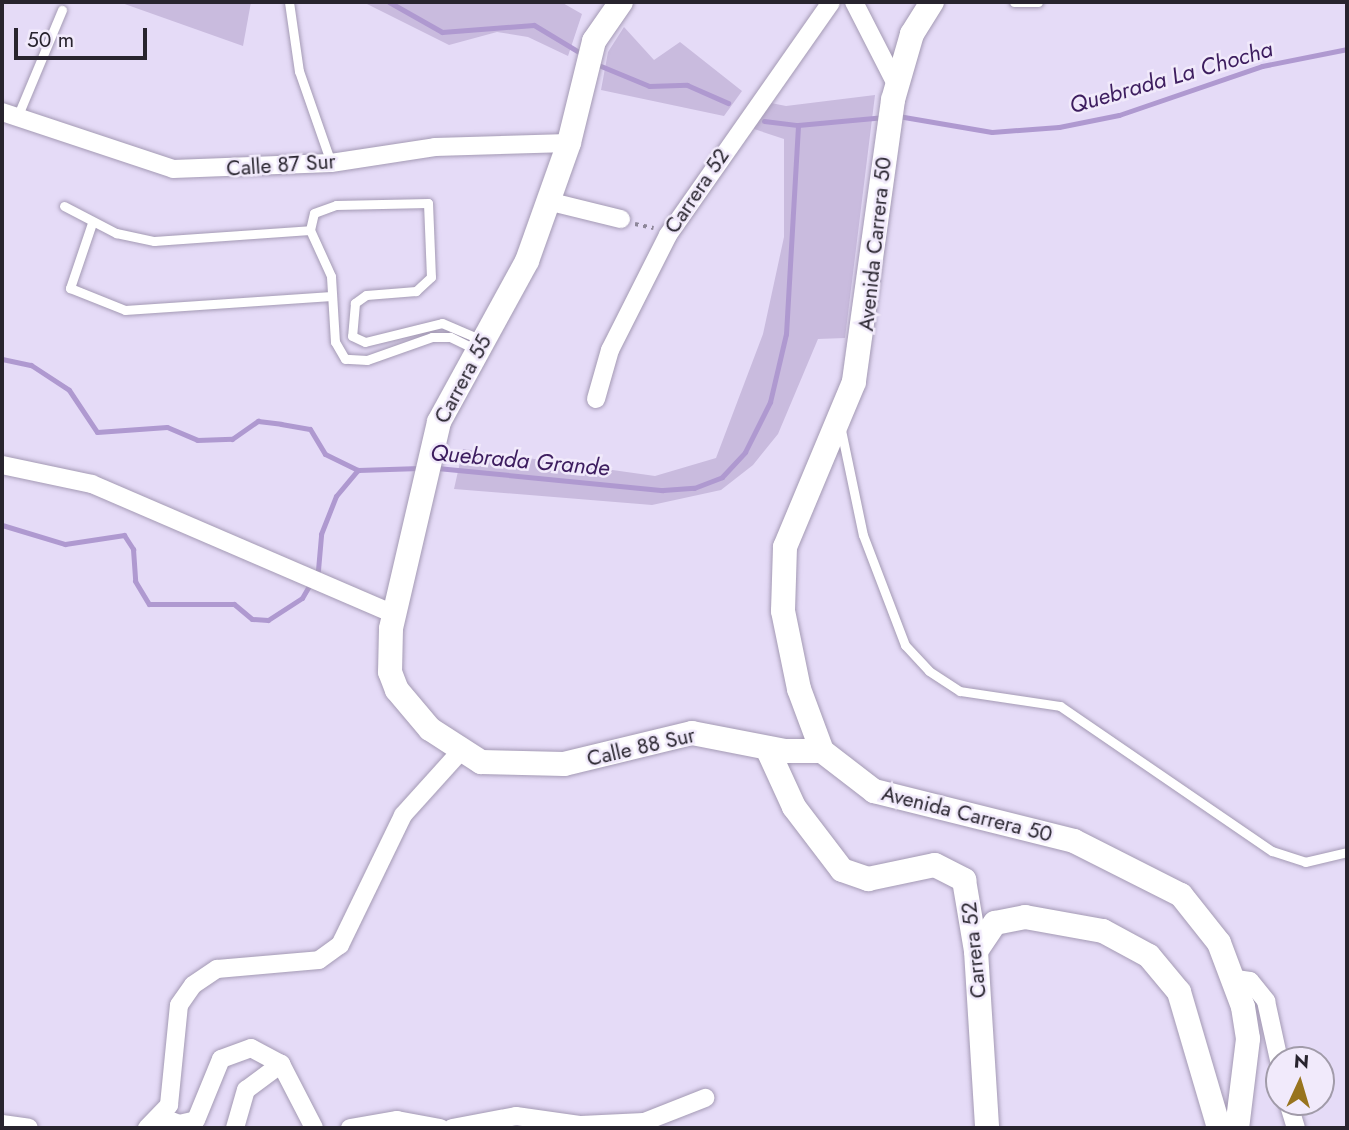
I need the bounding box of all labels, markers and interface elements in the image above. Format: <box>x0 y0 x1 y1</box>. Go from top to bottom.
scale bar <box>18 14 150 58</box>
text: 50 m <box>27 25 74 55</box>
water label: Quebrada La Chocha <box>1066 35 1276 119</box>
street label: Carrera 52 <box>659 144 735 238</box>
street label: Calle 87 Sur <box>226 149 336 181</box>
street label: Avenida Carrera 50 <box>853 156 897 332</box>
street label: Carrera 55 <box>429 330 497 428</box>
water label: Quebrada Grande <box>429 438 611 482</box>
street label: Calle 88 Sur <box>584 722 698 772</box>
street label: Avenida Carrera 50 <box>879 781 1055 847</box>
street label: Carrera 52 <box>956 901 992 999</box>
north arrow <box>1265 1046 1335 1116</box>
text: N <box>1293 1048 1310 1076</box>

